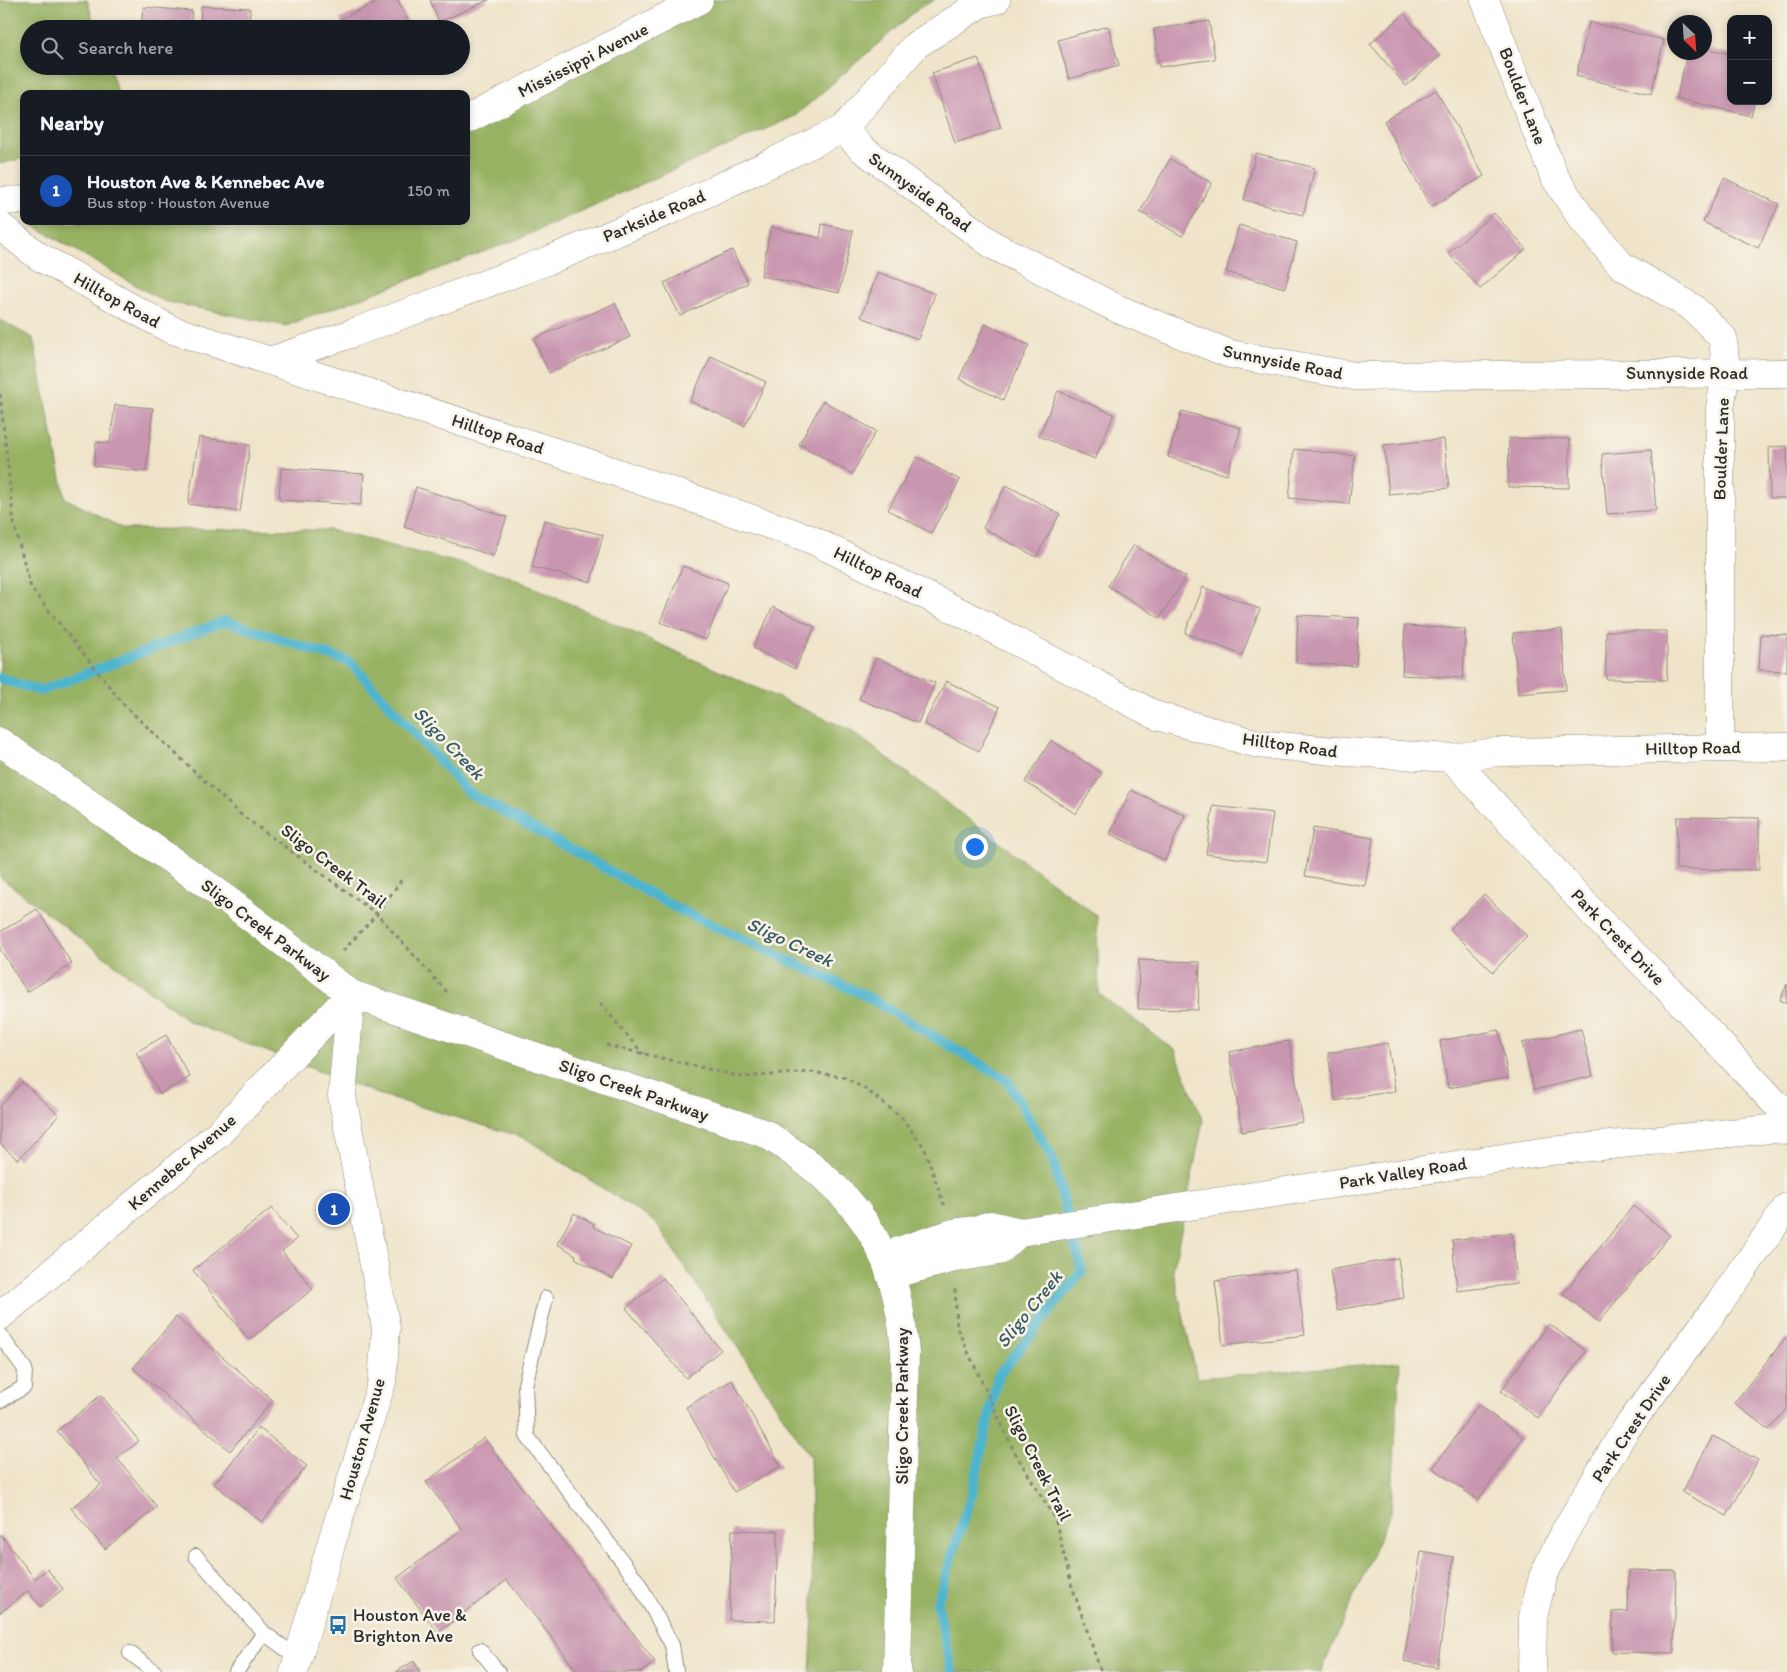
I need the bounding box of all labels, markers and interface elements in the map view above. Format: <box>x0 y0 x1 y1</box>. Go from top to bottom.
north arrow <box>1667 15 1712 60</box>
map controls <box>1727 15 1772 105</box>
button: + <box>1727 15 1772 60</box>
street label: Mississippi Avenue <box>514 18 652 102</box>
search box <box>20 20 470 75</box>
icon: search <box>38 34 66 62</box>
text: Search here <box>78 36 173 59</box>
street label: Boulder Lane <box>1494 44 1552 148</box>
button: − <box>1727 60 1772 105</box>
text: Nearby <box>40 110 104 135</box>
street label: Sunnyside Road <box>864 147 976 237</box>
text: Houston Ave & Kennebec Ave <box>87 170 324 193</box>
text: 1 <box>52 181 60 200</box>
text: 150 m <box>407 181 450 200</box>
street label: Parkside Road <box>599 184 709 247</box>
text: Bus stop · Houston Avenue <box>87 193 270 212</box>
street label: Hilltop Road <box>70 267 165 333</box>
street label: Sunnyside Road <box>1221 340 1345 384</box>
street label: Sunnyside Road <box>1626 362 1748 384</box>
street label: Boulder Lane <box>1708 397 1734 501</box>
street label: Hilltop Road <box>449 409 547 459</box>
street label: Hilltop Road <box>830 541 926 603</box>
water label: Sligo Creek <box>409 702 490 785</box>
street label: Hilltop Road <box>1241 727 1339 763</box>
street label: Hilltop Road <box>1645 736 1741 760</box>
street label: Sligo Creek Trail <box>277 819 391 913</box>
your location <box>962 834 988 860</box>
street label: Sligo Creek Parkway <box>197 874 336 986</box>
street label: Park Crest Drive <box>1566 884 1670 990</box>
water label: Sligo Creek <box>743 912 838 972</box>
street label: Sligo Creek Parkway <box>556 1054 712 1126</box>
street label: Kennebec Avenue <box>123 1109 241 1215</box>
street label: Park Valley Road <box>1338 1152 1469 1194</box>
pin: 1 <box>318 1190 350 1228</box>
water label: Sligo Creek <box>991 1265 1068 1352</box>
street label: Sligo Creek Parkway <box>891 1327 913 1485</box>
street label: Park Crest Drive <box>1587 1370 1675 1486</box>
street label: Houston Avenue <box>334 1375 390 1503</box>
street label: Sligo Creek Trail <box>999 1401 1077 1525</box>
place label: Houston Ave & Brighton Ave <box>353 1604 467 1647</box>
bus stop icon: Houston Ave & Brighton Ave <box>327 1614 349 1636</box>

